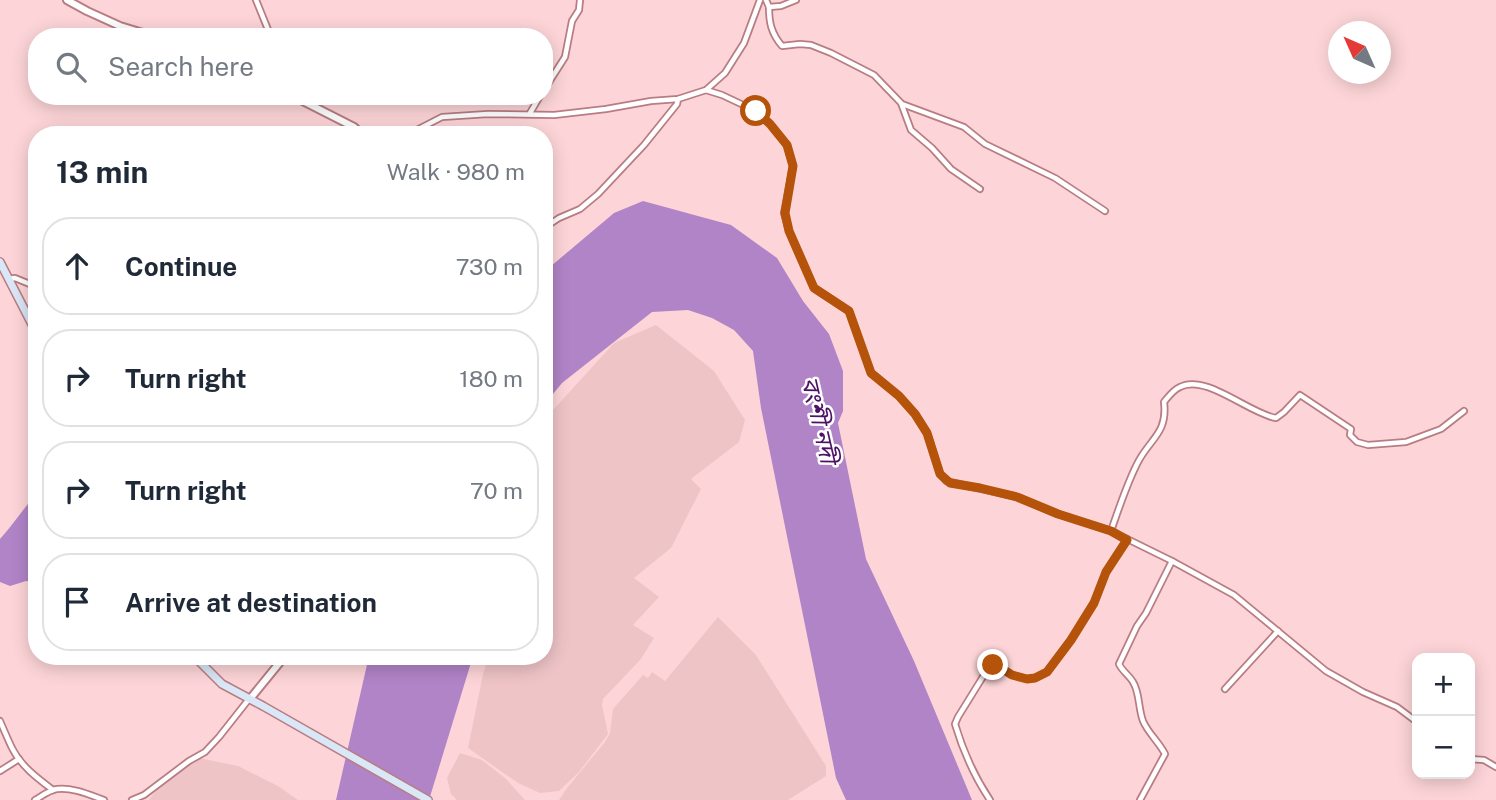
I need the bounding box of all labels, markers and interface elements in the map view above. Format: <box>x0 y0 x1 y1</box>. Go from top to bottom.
north arrow <box>1328 21 1391 84</box>
search box <box>28 28 553 105</box>
icon: search <box>52 48 90 86</box>
text: Search here <box>108 51 254 82</box>
route start <box>740 95 771 126</box>
text: 13 min <box>56 154 148 190</box>
text: Walk · 980 m <box>387 158 525 185</box>
icon: ahead <box>58 247 96 285</box>
text: Continue <box>125 251 237 282</box>
text: 730 m <box>456 253 523 280</box>
icon: right <box>58 359 96 397</box>
text: Turn right <box>125 363 247 394</box>
text: 180 m <box>459 365 523 392</box>
water label: বংশী নদী <box>796 374 844 470</box>
icon: right <box>58 471 96 509</box>
text: Turn right <box>125 475 247 506</box>
text: 70 m <box>470 477 523 504</box>
icon: arrive <box>58 583 96 621</box>
text: Arrive at destination <box>125 587 377 618</box>
route end <box>977 649 1008 680</box>
map controls <box>1412 653 1475 779</box>
button: + <box>1412 653 1475 716</box>
button: − <box>1412 716 1475 779</box>

